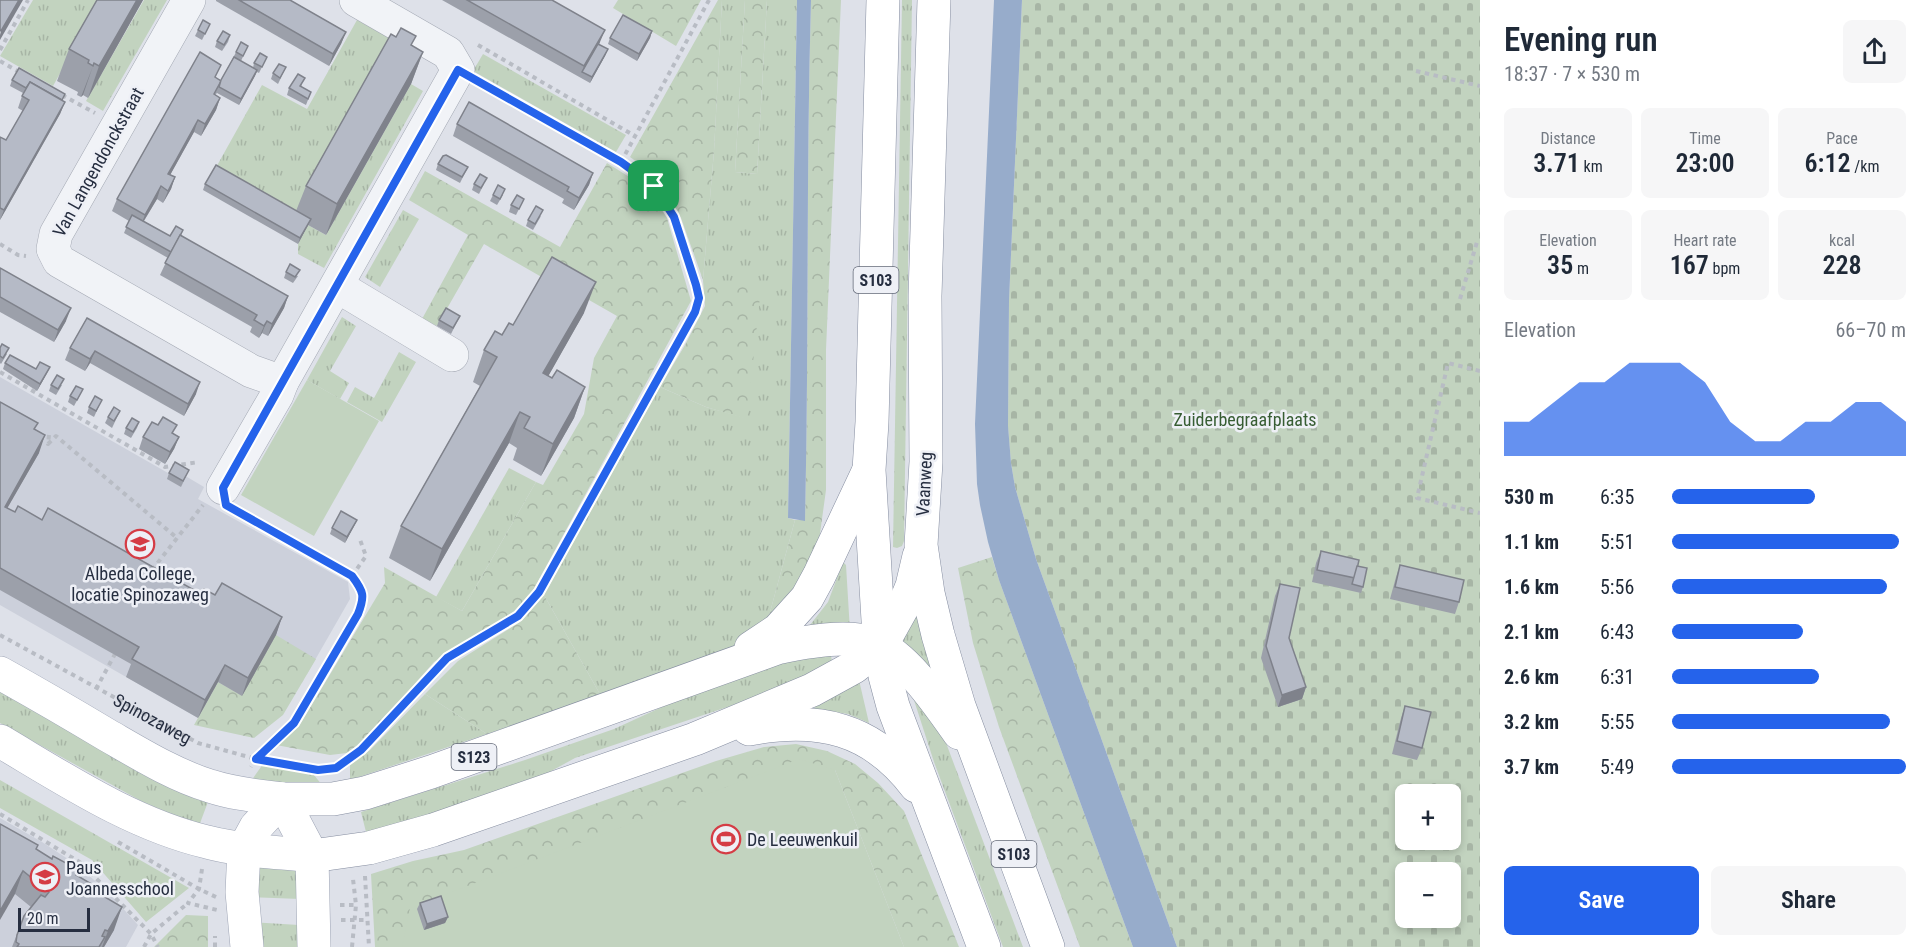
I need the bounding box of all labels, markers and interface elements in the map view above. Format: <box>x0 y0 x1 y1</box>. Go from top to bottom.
text: Evening run <box>1504 20 1658 59</box>
button: share <box>1843 20 1906 83</box>
text: 18:37 · 7 × 530 m <box>1504 62 1640 86</box>
street label: Van Langendonckstraat <box>48 84 148 240</box>
text: Distance <box>1540 129 1596 148</box>
text: Time <box>1689 129 1721 148</box>
text: Pace <box>1826 129 1858 148</box>
text: 3.71 <box>1533 148 1580 178</box>
text: 23:00 <box>1675 148 1735 178</box>
text: 6:12 <box>1805 148 1851 178</box>
text: km <box>1580 157 1603 176</box>
text: /km <box>1851 157 1879 176</box>
pin <box>628 160 679 211</box>
icon: arrive <box>637 169 670 202</box>
text: Elevation <box>1539 231 1597 250</box>
text: Heart rate <box>1673 231 1737 250</box>
text: kcal <box>1829 231 1855 250</box>
text: 35 <box>1547 250 1573 280</box>
text: 167 <box>1670 250 1709 280</box>
text: 228 <box>1822 250 1862 280</box>
text: m <box>1573 259 1589 278</box>
text: bpm <box>1709 259 1740 278</box>
road number: S103 <box>854 267 898 293</box>
text: Elevation <box>1504 318 1576 342</box>
text: 66–70 m <box>1835 318 1906 342</box>
park label: Zuiderbegraafplaats <box>1174 409 1316 430</box>
street label: Vaanweg <box>912 451 936 517</box>
text: 530 m <box>1504 485 1554 509</box>
text: 6:35 <box>1600 485 1634 509</box>
school or university icon: Albeda College, locatie Spinozaweg <box>124 528 156 560</box>
text: 1.1 km <box>1504 530 1559 554</box>
text: 5:51 <box>1600 530 1634 554</box>
place label: Albeda College, locatie Spinozaweg <box>71 563 209 605</box>
text: 1.6 km <box>1504 575 1559 599</box>
text: 5:56 <box>1600 575 1634 599</box>
text: 2.1 km <box>1504 620 1559 644</box>
text: 6:43 <box>1600 620 1634 644</box>
text: 2.6 km <box>1504 665 1559 689</box>
text: 6:31 <box>1600 665 1634 689</box>
street label: Spinozaweg <box>110 689 195 748</box>
text: 3.2 km <box>1504 710 1559 734</box>
text: 5:55 <box>1600 710 1634 734</box>
road number: S123 <box>452 744 496 770</box>
text: 3.7 km <box>1504 755 1559 779</box>
text: 5:49 <box>1600 755 1634 779</box>
map controls <box>1395 784 1461 928</box>
button: + <box>1395 784 1461 850</box>
sports icon: De Leeuwenkuil <box>710 823 742 855</box>
place label: De Leeuwenkuil <box>747 829 858 850</box>
road number: S103 <box>992 841 1036 867</box>
place label: Paus Joannesschool <box>66 857 174 899</box>
school or university icon: Paus Joannesschool <box>29 861 61 893</box>
button: − <box>1395 862 1461 928</box>
button: Save <box>1504 866 1699 935</box>
button: Share <box>1711 866 1906 935</box>
scale bar <box>18 905 90 932</box>
text: 20 m <box>27 909 59 928</box>

